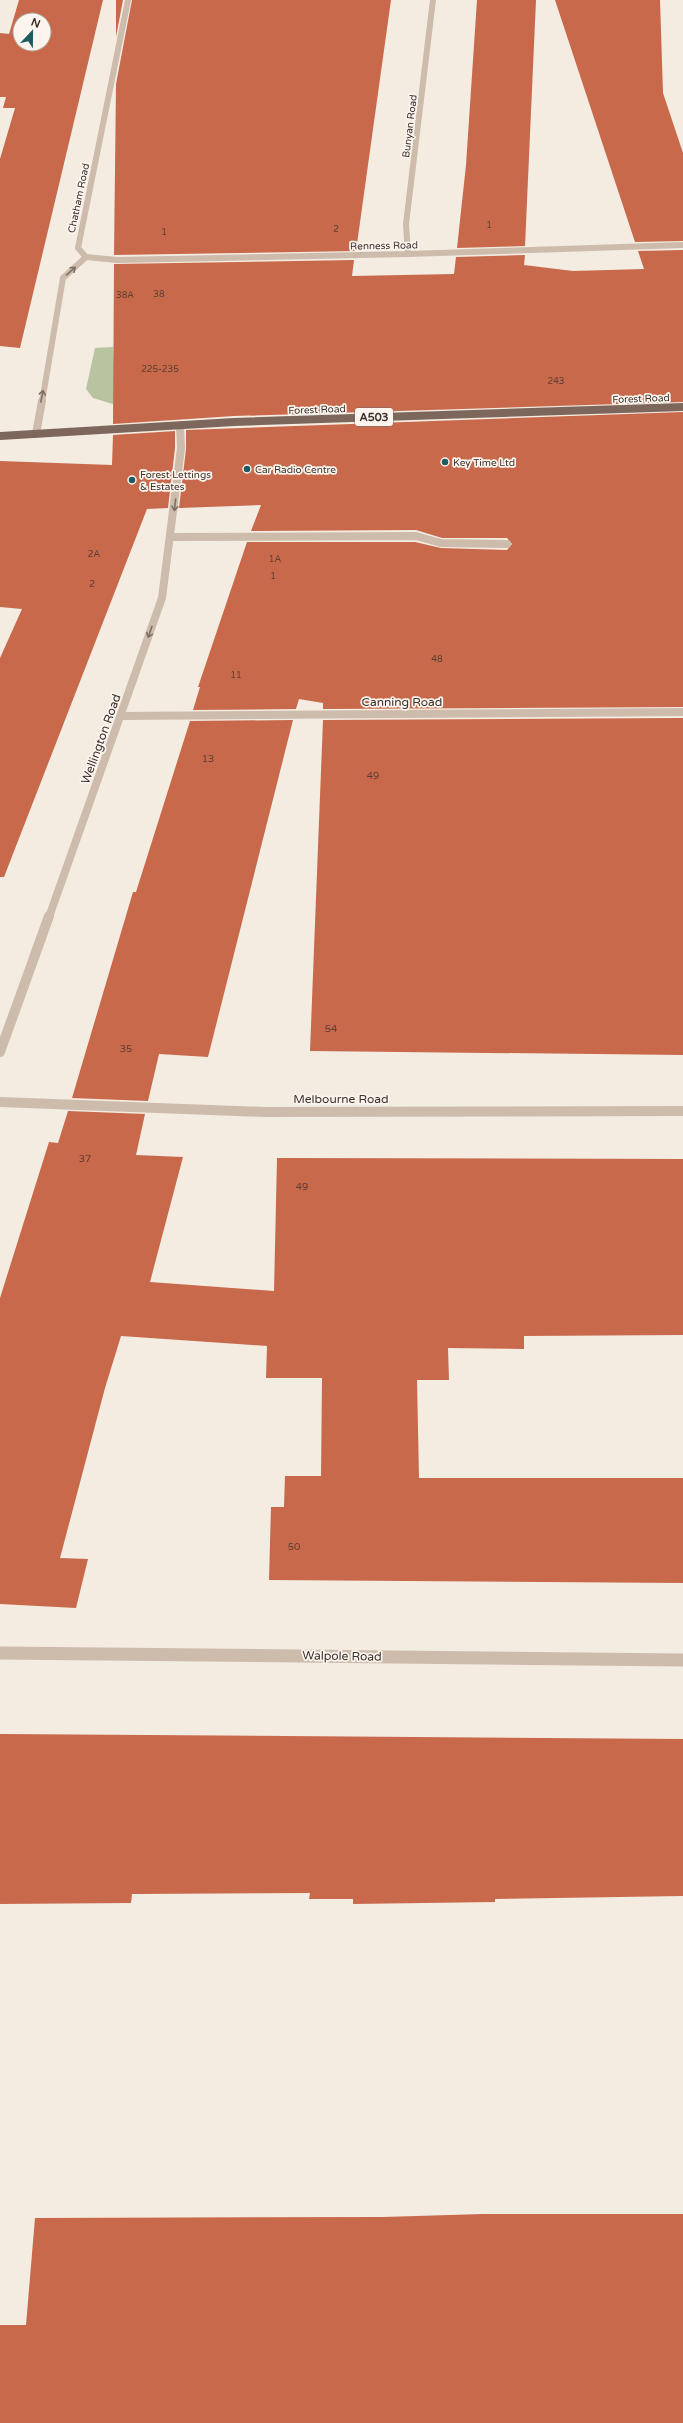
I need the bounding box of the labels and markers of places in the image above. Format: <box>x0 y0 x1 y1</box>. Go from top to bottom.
marker: Key Time Ltd <box>440 457 450 467</box>
place label: Key Time Ltd <box>453 457 515 469</box>
marker: Car Radio Centre <box>242 464 252 474</box>
place label: Car Radio Centre <box>255 464 336 476</box>
place label: Forest Lettings & Estates <box>140 469 211 493</box>
marker: Forest Lettings & Estates <box>127 475 137 485</box>

